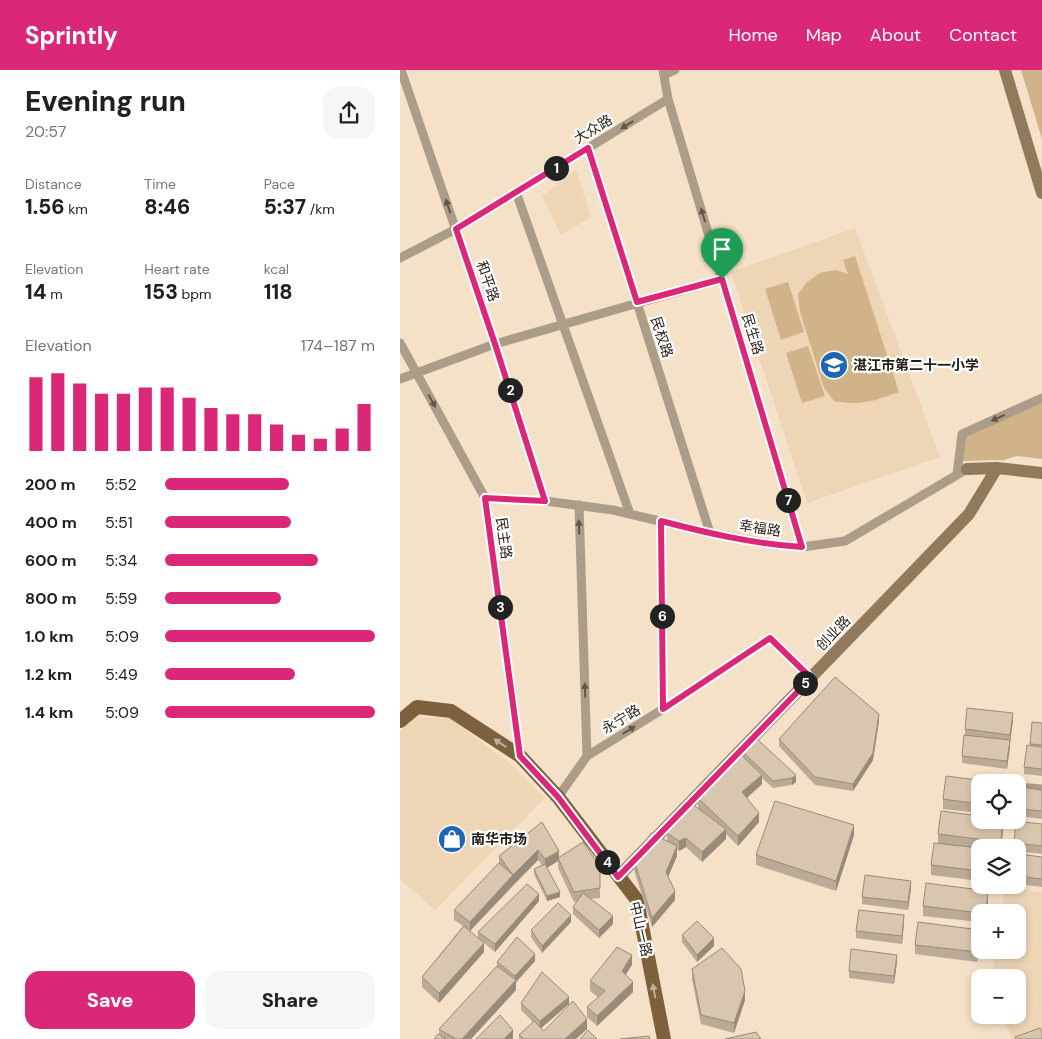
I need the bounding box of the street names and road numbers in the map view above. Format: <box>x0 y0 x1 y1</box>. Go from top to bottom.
street label: 大众路 <box>570 110 616 148</box>
street label: 和平路 <box>473 258 503 304</box>
street label: 民生路 <box>738 311 768 357</box>
street label: 民权路 <box>647 314 677 360</box>
street label: 民主路 <box>492 516 516 560</box>
street label: 幸福路 <box>738 516 782 540</box>
street label: 创业路 <box>812 612 854 654</box>
street label: 永宁路 <box>598 700 644 738</box>
street label: 中山一路 <box>626 900 656 958</box>

